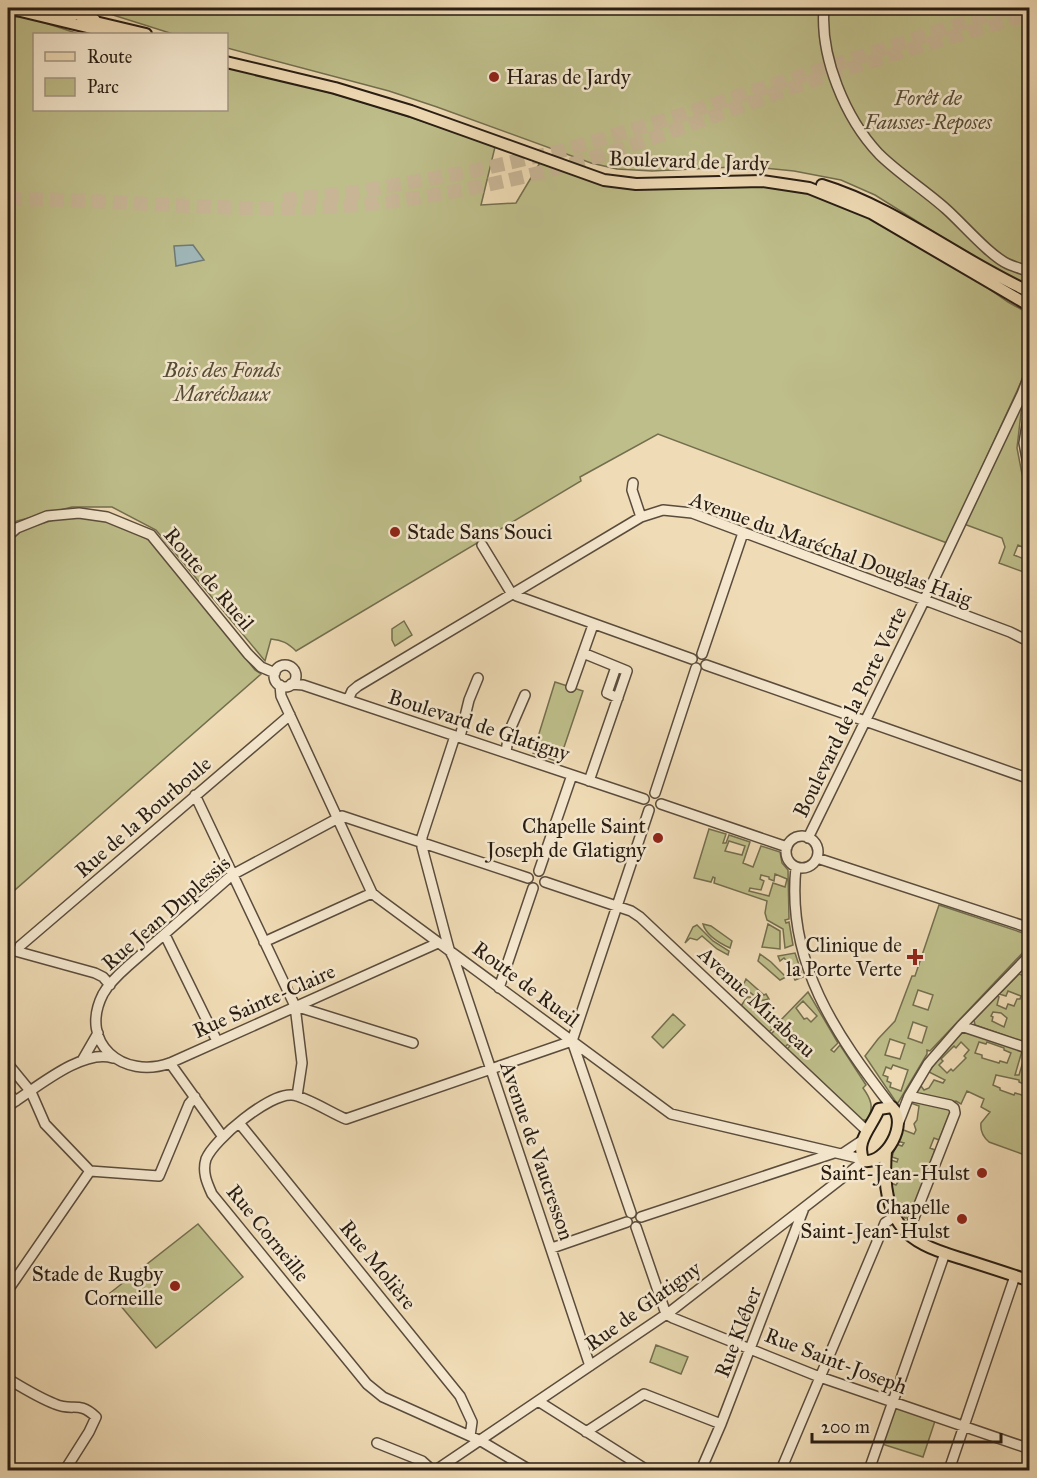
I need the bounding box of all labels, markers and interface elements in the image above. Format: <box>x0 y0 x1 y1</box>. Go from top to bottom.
legend <box>33 33 228 111</box>
text: Route <box>87 46 132 68</box>
place label: Haras de Jardy <box>506 64 632 90</box>
marker: Haras de Jardy <box>487 70 501 84</box>
text: Parc <box>87 76 119 98</box>
park label: Forêt de Fausses-Reposes <box>863 85 993 135</box>
street label: Boulevard de Jardy <box>608 145 771 177</box>
park label: Bois des Fonds Maréchaux <box>162 357 282 407</box>
street label: Avenue du Maréchal Douglas Haig <box>686 485 976 612</box>
place label: Stade Sans Souci <box>407 519 553 545</box>
street label: Route de Rueil <box>158 522 260 636</box>
marker: Stade Sans Souci <box>388 525 402 539</box>
street label: Boulevard de la Porte Verte <box>788 602 913 822</box>
street label: Boulevard de Glatigny <box>385 683 574 767</box>
street label: Rue de la Bourboule <box>70 751 217 883</box>
place label: Chapelle Saint Joseph de Glatigny <box>485 813 647 863</box>
marker: Chapelle Saint Joseph de Glatigny <box>651 831 665 845</box>
street label: Rue Jean Duplessis <box>96 850 236 976</box>
place label: Clinique de la Porte Verte <box>786 932 902 982</box>
street label: Route de Rueil <box>467 935 585 1033</box>
street label: Avenue Mirabeau <box>692 940 821 1063</box>
marker: Clinique de la Porte Verte <box>906 948 924 966</box>
street label: Rue Sainte-Claire <box>189 958 339 1044</box>
street label: Avenue de Vaucresson <box>494 1057 580 1244</box>
place label: Saint-Jean-Hulst <box>820 1160 971 1186</box>
marker: Saint-Jean-Hulst <box>975 1166 989 1180</box>
street label: Rue Corneille <box>221 1179 315 1287</box>
place label: Chapelle Saint-Jean-Hulst <box>800 1194 951 1244</box>
marker: Chapelle Saint-Jean-Hulst <box>955 1212 969 1226</box>
street label: Rue Molière <box>334 1215 422 1315</box>
street label: Rue de Glatigny <box>580 1255 707 1357</box>
place label: Stade de Rugby Corneille <box>32 1261 164 1311</box>
marker: Stade de Rugby Corneille <box>168 1279 182 1293</box>
street label: Rue Kléber <box>709 1283 767 1381</box>
street label: Rue Saint-Joseph <box>761 1322 911 1400</box>
scale bar <box>812 1406 1001 1444</box>
text: 200 m <box>821 1416 870 1438</box>

